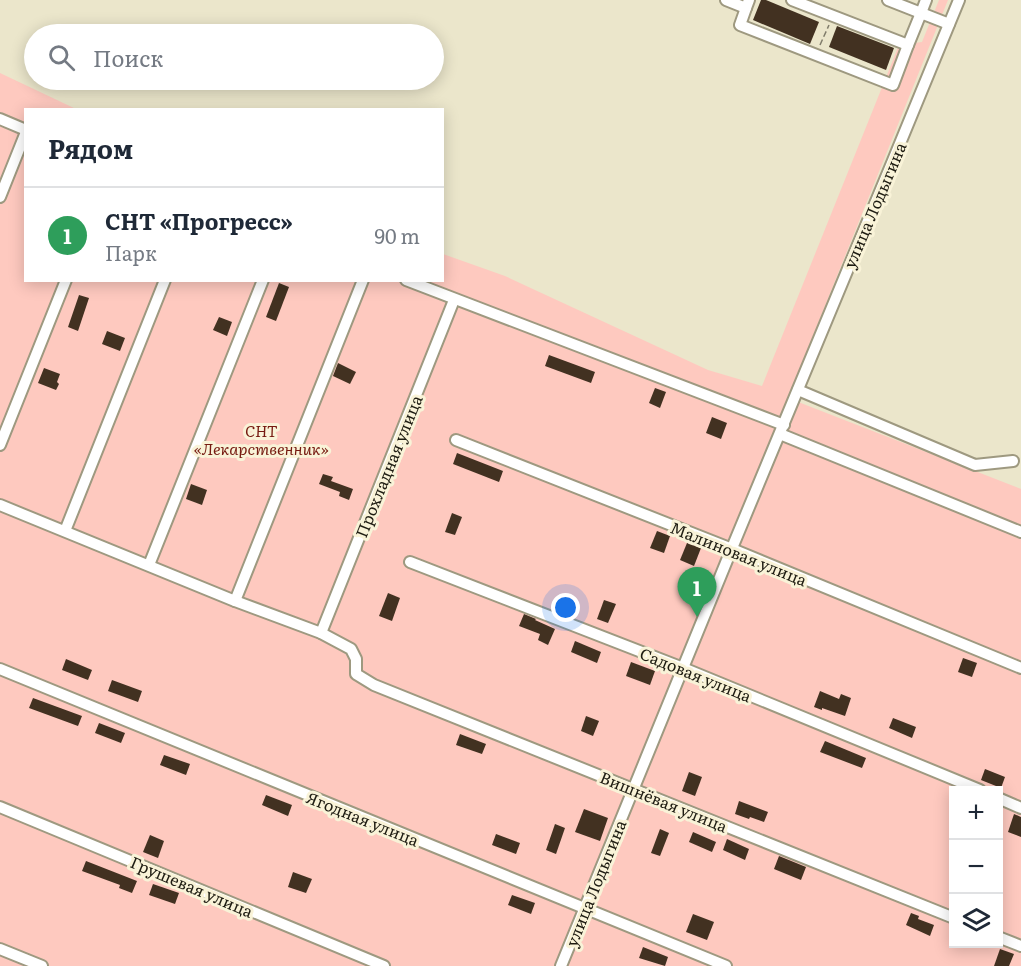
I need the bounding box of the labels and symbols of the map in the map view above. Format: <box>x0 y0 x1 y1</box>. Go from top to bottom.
street label: улица Лодыгина <box>837 138 912 272</box>
street label: Прохладная улица <box>348 391 428 541</box>
park label: СНТ «Лекарственник» <box>194 418 328 460</box>
street label: Малиновая улица <box>667 515 811 591</box>
pin: 1 <box>678 568 716 617</box>
your location <box>551 593 580 622</box>
street label: Садовая улица <box>637 641 756 707</box>
street label: Вишнёвая улица <box>597 764 732 838</box>
street label: Ягодная улица <box>303 785 423 852</box>
street label: улица Лодыгина <box>559 816 632 950</box>
street label: Грушевая улица <box>127 849 257 923</box>

